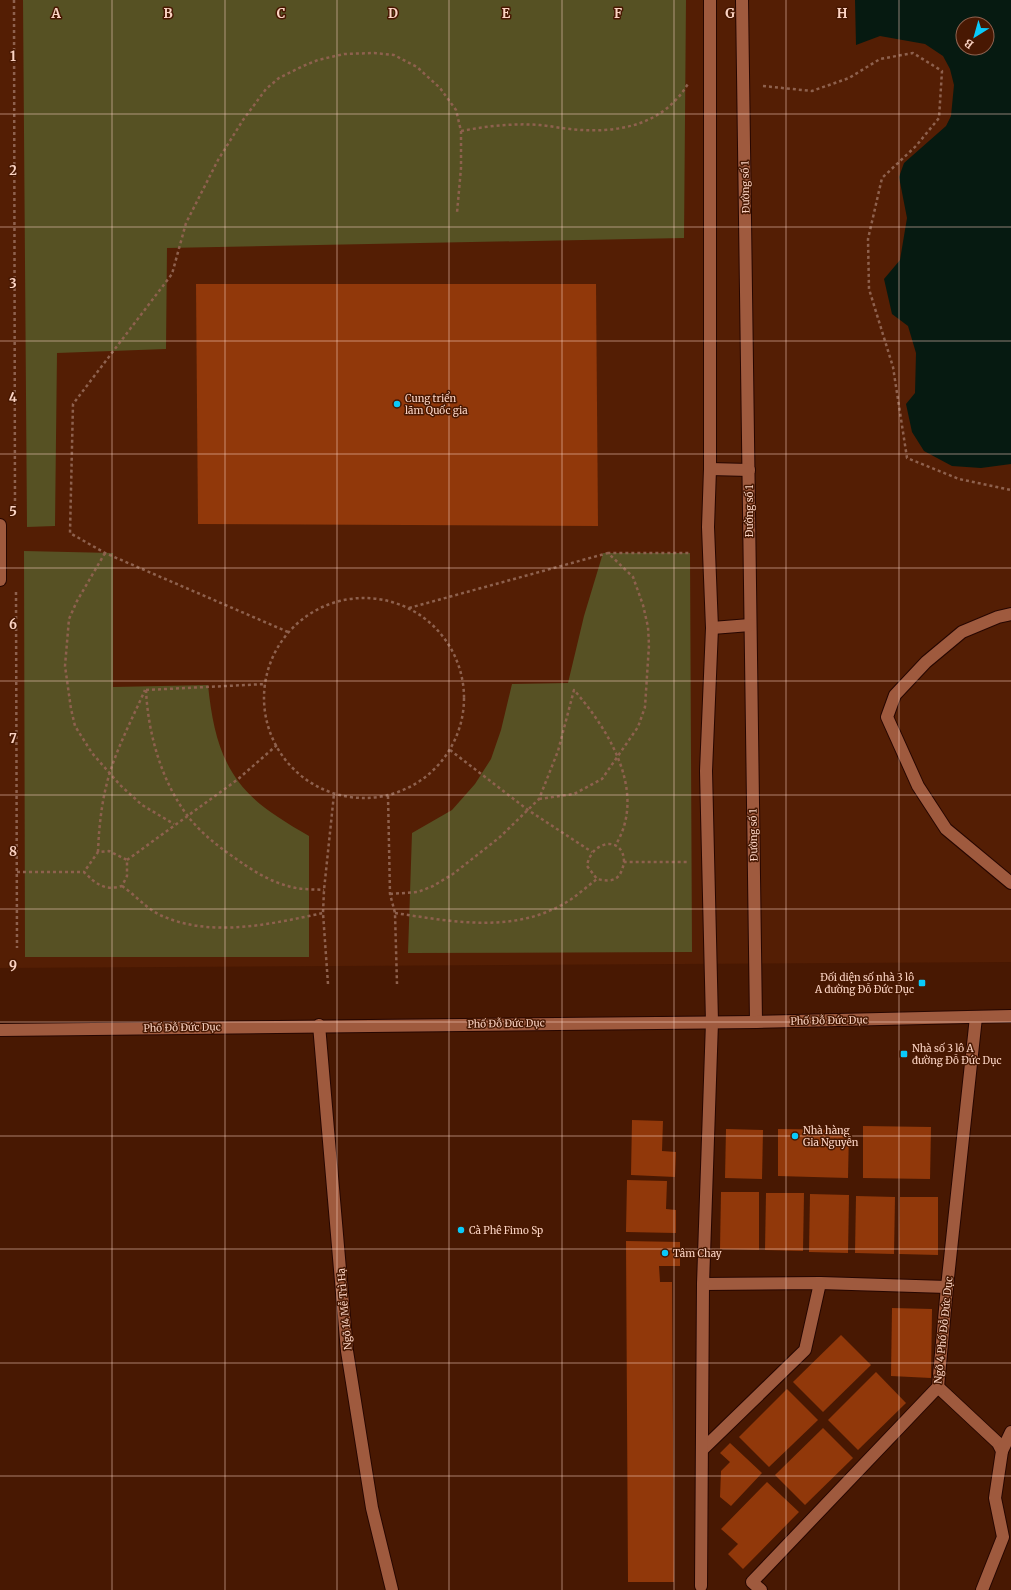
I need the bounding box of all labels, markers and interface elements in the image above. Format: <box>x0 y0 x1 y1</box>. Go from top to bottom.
text: A <box>50 5 61 22</box>
text: B <box>163 5 173 22</box>
text: C <box>277 5 286 22</box>
text: D <box>388 5 398 22</box>
text: E <box>502 5 511 22</box>
text: F <box>614 5 622 22</box>
text: G <box>725 5 735 22</box>
text: H <box>837 5 848 22</box>
north arrow <box>955 16 995 56</box>
text: B <box>961 36 976 52</box>
text: 1 <box>10 48 16 65</box>
street label: Đường số 1 <box>739 160 752 213</box>
text: 2 <box>9 162 17 179</box>
text: 3 <box>9 275 17 292</box>
text: 4 <box>9 389 18 406</box>
place label: Cung triển lãm Quốc gia <box>405 391 468 417</box>
marker: Cung triển lãm Quốc gia <box>392 399 402 409</box>
street label: Đường số 1 <box>743 484 756 537</box>
text: 5 <box>9 503 17 520</box>
text: 6 <box>9 616 17 633</box>
text: 7 <box>9 730 17 747</box>
street label: Đường số 1 <box>747 808 760 861</box>
text: 8 <box>9 843 17 860</box>
text: 9 <box>9 957 17 974</box>
place label: Đối diện số nhà 3 lô A đường Đỗ Đức Dục <box>814 971 914 996</box>
marker: Đối diện số nhà 3 lô A đường Đỗ Đức Dục <box>917 978 927 988</box>
street label: Phố Đỗ Đức Dục <box>790 1013 868 1028</box>
street label: Phố Đỗ Đức Dục <box>467 1016 545 1031</box>
street label: Phố Đỗ Đức Dục <box>143 1020 221 1035</box>
place label: Nhà số 3 lô A đường Đỗ Đức Dục <box>912 1042 1002 1067</box>
marker: Nhà số 3 lô A đường Đỗ Đức Dục <box>899 1049 909 1059</box>
place label: Nhà hàng Gia Nguyễn <box>803 1124 859 1149</box>
marker: Nhà hàng Gia Nguyễn <box>790 1131 800 1141</box>
place label: Cà Phê Fimo Sp <box>469 1224 543 1237</box>
marker: Cà Phê Fimo Sp <box>456 1225 466 1235</box>
place label: Tâm Chay <box>673 1247 722 1260</box>
marker: Tâm Chay <box>660 1248 670 1258</box>
street label: Ngõ 14 Mễ Trì Hạ <box>334 1267 355 1350</box>
street label: Ngõ 4 Phố Đỗ Đức Dục <box>931 1276 956 1384</box>

